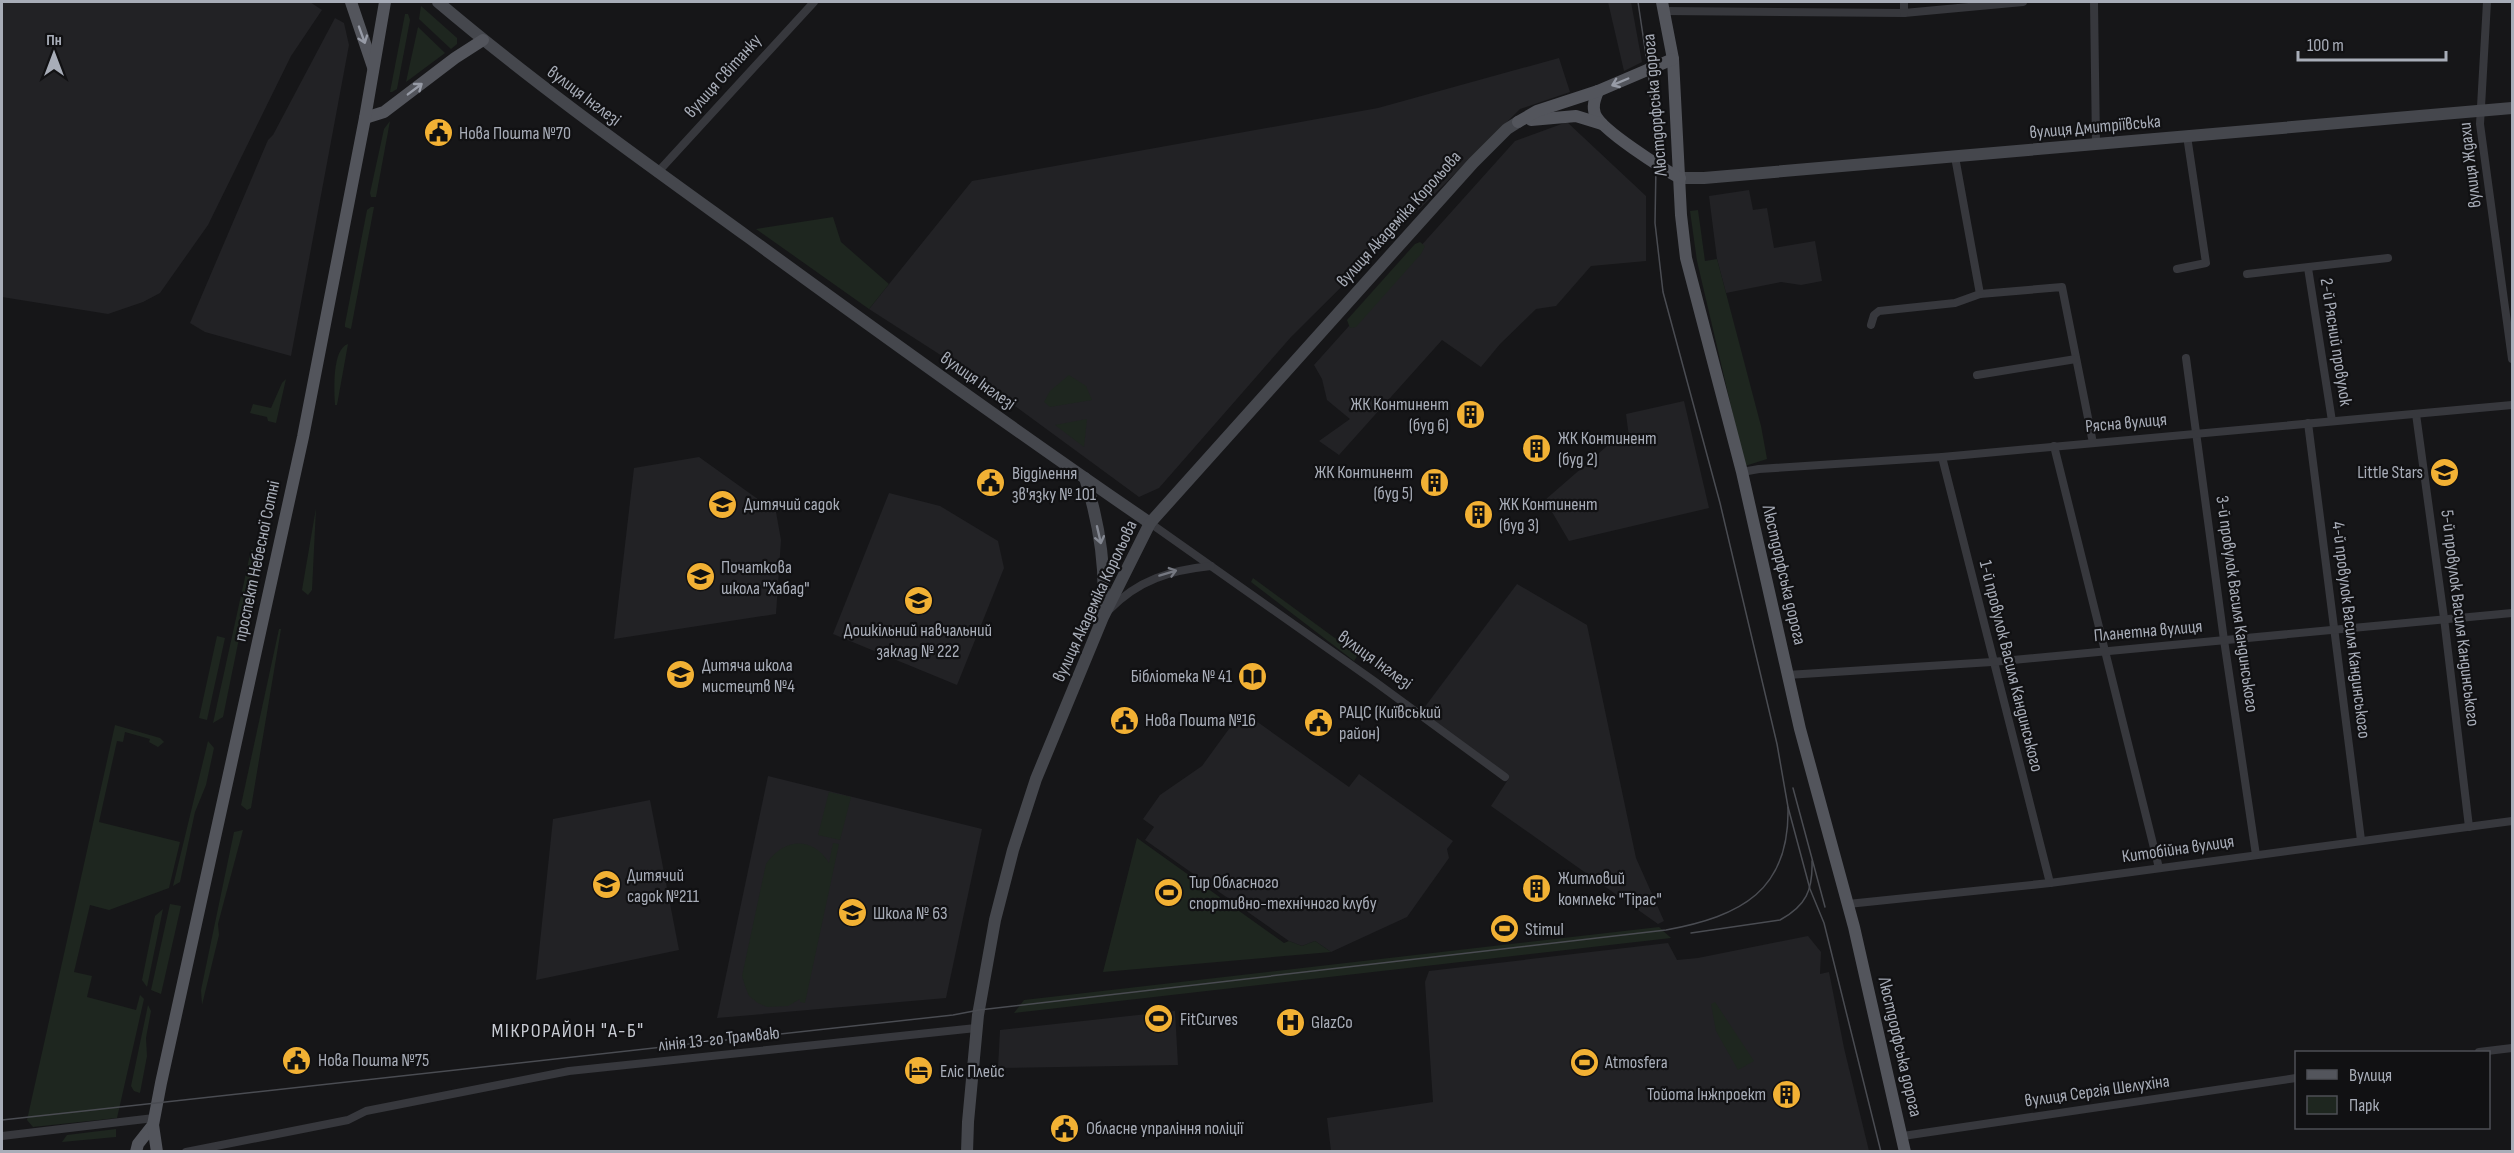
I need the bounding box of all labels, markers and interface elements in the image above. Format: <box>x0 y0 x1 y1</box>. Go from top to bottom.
north arrow <box>24 24 84 84</box>
scale bar <box>2298 24 2446 62</box>
one-way arrow <box>357 25 368 44</box>
street label: вулиця Світанку <box>680 30 766 122</box>
text: Пн <box>46 31 62 50</box>
street label: Люстдорфська дорога <box>1638 33 1672 178</box>
text: 100 m <box>2307 35 2344 56</box>
street label: вулиця Інглезі <box>543 61 625 131</box>
one-way arrow <box>1611 77 1629 88</box>
one-way arrow <box>406 82 422 95</box>
street label: вулиця Дмитріївська <box>2028 111 2162 143</box>
public building icon: Нова Пошта №70 <box>422 117 454 149</box>
street label: вулиця Ждахи <box>2454 121 2486 209</box>
place label: Нова Пошта №70 <box>459 123 571 144</box>
street label: вулиця Академіка Корольова <box>1332 147 1466 291</box>
street label: 2-й Рясний провулок <box>2316 277 2357 408</box>
street label: вулиця Інглезі <box>936 347 1020 415</box>
place label: ЖК Континент (буд 6) <box>1350 394 1449 436</box>
building icon: ЖК Континент (буд 6) <box>1454 398 1486 430</box>
street label: Рясна вулиця <box>2084 409 2168 437</box>
place label: ЖК Континент (буд 2) <box>1558 428 1657 470</box>
building icon: ЖК Континент (буд 2) <box>1521 432 1553 464</box>
school or university icon: Little Stars <box>2428 456 2460 488</box>
place label: ЖК Континент (буд 5) <box>1314 462 1413 504</box>
place label: Little Stars <box>2357 462 2423 483</box>
place label: Відділення зв'язку № 101 <box>1012 463 1097 505</box>
building icon: ЖК Континент (буд 5) <box>1418 466 1450 498</box>
public building icon: Відділення зв'язку № 101 <box>975 467 1007 499</box>
street label: проспект Небесної Сотні <box>230 479 284 643</box>
school or university icon: Дитячий садок <box>707 488 739 520</box>
place label: Дитячий садок <box>744 494 840 515</box>
place label: ЖК Континент (буд 3) <box>1499 494 1598 536</box>
street label: 3-й провулок Василя Кандинського <box>2211 494 2263 714</box>
building icon: ЖК Континент (буд 3) <box>1462 498 1494 530</box>
street label: Люстдорфська дорога <box>1757 502 1810 647</box>
street label: 5-й провулок Василя Кандинського <box>2436 508 2484 728</box>
street label: вулиця Академіка Корольова <box>1048 517 1142 685</box>
street label: 4-й провулок Василя Кандинського <box>2327 520 2375 740</box>
one-way arrow <box>1094 525 1106 544</box>
place label: Початкова школа "Хабад" <box>721 557 810 599</box>
street label: 1-й провулок Василя Кандинського <box>1975 558 2047 774</box>
school or university icon: Початкова школа "Хабад" <box>684 561 716 593</box>
one-way arrow <box>1158 567 1177 578</box>
school or university icon: Дошкільний навчальний заклад № 222 <box>902 585 934 617</box>
street label: Планетна вулиця <box>2093 616 2203 646</box>
place label: Дошкільний навчальний заклад № 222 <box>844 620 992 662</box>
street label: вулиця Інглезі <box>1334 626 1416 694</box>
place label: Дитяча школа мистецтв №4 <box>702 655 795 697</box>
school or university icon: Дитяча школа мистецтв №4 <box>665 659 697 691</box>
library icon: Бібліотека № 41 <box>1237 660 1269 692</box>
place label: Бібліотека № 41 <box>1131 666 1233 687</box>
place label: РАЦС (Київський район) <box>1339 702 1441 744</box>
public building icon: Нова Пошта №16 <box>1108 704 1140 736</box>
public building icon: РАЦС (Київський район) <box>1302 706 1334 738</box>
place label: Нова Пошта №16 <box>1145 710 1256 731</box>
street label: Китобійна вулиця <box>2121 831 2235 867</box>
place label: Дитячий садок №211 <box>627 865 700 907</box>
place label: Житловий комплекс "Тірас" <box>1558 868 1662 910</box>
school or university icon: Дитячий садок №211 <box>590 869 622 901</box>
place label: Тир Обласного спортивно-технічного клубу <box>1189 872 1377 914</box>
building icon: Житловий комплекс "Тірас" <box>1521 872 1553 904</box>
sports icon: Тир Обласного спортивно-технічного клубу <box>1152 876 1184 908</box>
school or university icon: Школа № 63 <box>836 897 868 929</box>
place label: Школа № 63 <box>873 903 948 924</box>
sports icon: Stimul <box>1488 913 1520 945</box>
place label: Stimul <box>1525 919 1564 940</box>
street label: Люстдорфська дорога <box>1873 974 1926 1119</box>
sports icon: FitCurves <box>1143 1003 1175 1035</box>
hospital icon: GlazCo <box>1274 1006 1306 1038</box>
place label: FitCurves <box>1180 1009 1238 1030</box>
place label: GlazCo <box>1311 1012 1353 1033</box>
district label: МІКРОРАЙОН "А-Б" <box>491 1019 645 1043</box>
street label: лінія 13-го Трамваю <box>657 1022 781 1056</box>
public building icon: Нова Пошта №75 <box>281 1044 313 1076</box>
sports icon: Atmosfera <box>1568 1046 1600 1078</box>
place label: Нова Пошта №75 <box>318 1050 429 1071</box>
legend <box>2295 1051 2490 1129</box>
place label: Atmosfera <box>1604 1052 1668 1073</box>
hotel icon: Еліс Плейс <box>903 1055 935 1087</box>
place label: Еліс Плейс <box>940 1061 1005 1082</box>
text: Вулиця <box>2349 1065 2392 1086</box>
street label: вулиця Сергія Шелухіна <box>2023 1070 2171 1112</box>
building icon: Тойота Інжпроект <box>1771 1078 1803 1110</box>
place label: Тойота Інжпроект <box>1647 1084 1766 1105</box>
text: Парк <box>2349 1095 2380 1116</box>
public building icon: Обласне упраління поліції <box>1049 1112 1081 1144</box>
place label: Обласне упраління поліції <box>1086 1118 1244 1139</box>

